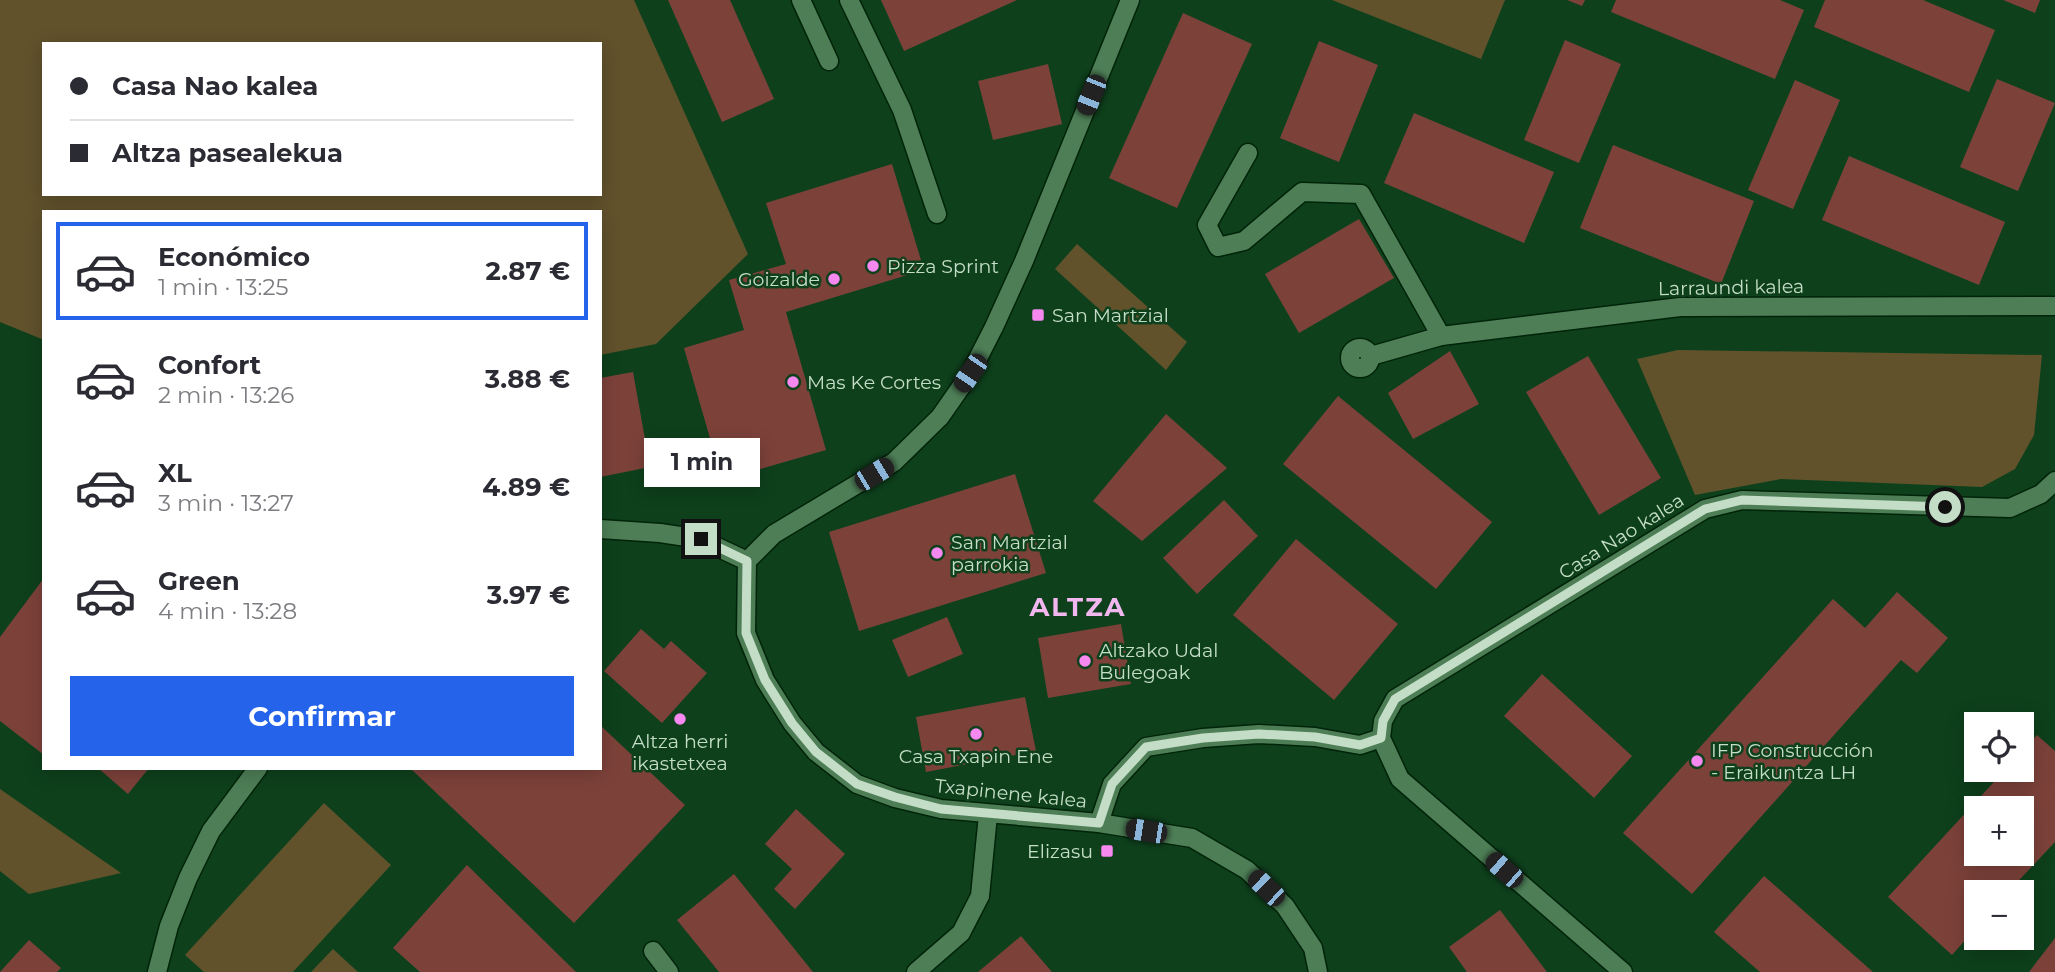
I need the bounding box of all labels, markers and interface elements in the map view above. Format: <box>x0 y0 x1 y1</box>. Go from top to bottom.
text: Casa Nao kalea <box>112 70 318 102</box>
car <box>1074 72 1109 118</box>
text: Altza pasealekua <box>112 137 343 169</box>
icon: car <box>74 240 137 303</box>
text: Económico <box>158 241 310 273</box>
text: 2.87 € <box>486 255 570 287</box>
place label: Pizza Sprint <box>887 255 999 278</box>
marker: Pizza Sprint <box>865 258 881 274</box>
place label: Goizalde <box>738 268 820 291</box>
marker: Goizalde <box>826 271 842 287</box>
text: 1 min · 13:25 <box>158 273 289 301</box>
street label: Larraundi kalea <box>1658 275 1804 300</box>
place label: San Martzial <box>1052 304 1169 327</box>
marker: San Martzial <box>1030 307 1046 323</box>
icon: car <box>74 348 137 411</box>
text: Confort <box>158 349 261 381</box>
car <box>950 350 991 396</box>
text: 3.88 € <box>485 363 570 395</box>
place label: Mas Ke Cortes <box>807 371 941 394</box>
marker: Mas Ke Cortes <box>785 374 801 390</box>
text: 2 min · 13:26 <box>158 381 294 409</box>
callout: 1 min <box>643 438 759 486</box>
text: 1 min <box>671 448 733 476</box>
car <box>851 454 898 494</box>
icon: car <box>74 456 137 519</box>
text: XL <box>158 457 192 489</box>
text: 4.89 € <box>482 471 570 503</box>
text: 3 min · 13:27 <box>158 489 294 517</box>
street label: Casa Nao kalea <box>1554 489 1688 584</box>
route start <box>1929 491 1961 523</box>
route end <box>685 523 717 555</box>
place label: San Martzial parrokia <box>951 531 1068 576</box>
marker: San Martzial parrokia <box>929 545 945 561</box>
icon: car <box>74 564 137 627</box>
text: Green <box>158 565 240 597</box>
text: 3.97 € <box>487 579 570 611</box>
district label: ALTZA <box>1028 591 1127 623</box>
text: 4 min · 13:28 <box>158 597 297 625</box>
place label: Altzako Udal Bulegoak <box>1099 639 1218 684</box>
marker: Altzako Udal Bulegoak <box>1077 653 1093 669</box>
button: Confirmar <box>70 676 574 756</box>
marker: Altza herri ikastetxea <box>672 711 688 727</box>
map controls <box>1964 712 2034 950</box>
button: locate <box>1964 712 2034 782</box>
marker: Casa Txapin Ene <box>968 726 984 742</box>
place label: Altza herri ikastetxea <box>632 730 728 775</box>
place label: IFP Construcción - Eraikuntza LH <box>1711 739 1874 784</box>
place label: Casa Txapin Ene <box>899 745 1053 768</box>
marker: IFP Construcción - Eraikuntza LH <box>1689 753 1705 769</box>
street label: Txapinene kalea <box>934 774 1088 813</box>
button: + <box>1964 796 2034 866</box>
car <box>1124 817 1169 845</box>
place label: Elizasu <box>1027 840 1093 863</box>
marker: Elizasu <box>1099 843 1115 859</box>
car <box>1482 848 1527 892</box>
car <box>1244 866 1289 910</box>
button: − <box>1964 880 2034 950</box>

